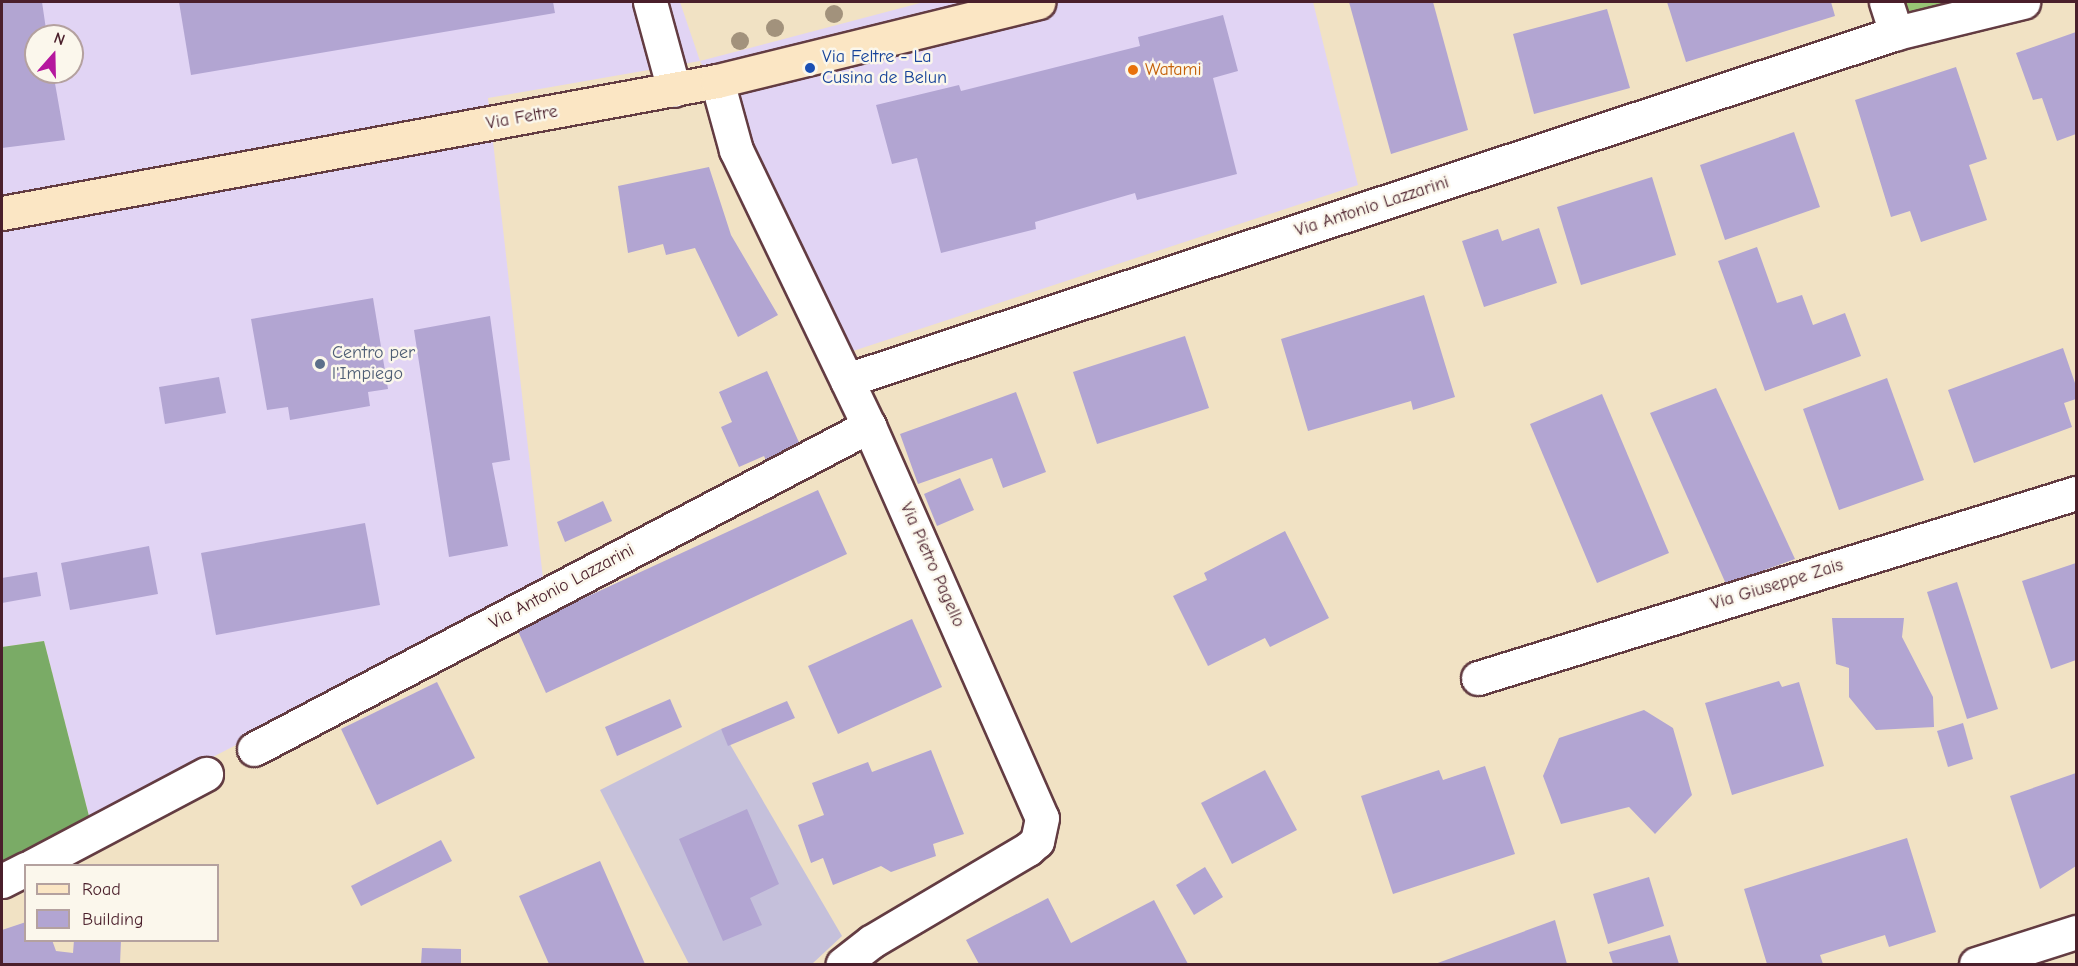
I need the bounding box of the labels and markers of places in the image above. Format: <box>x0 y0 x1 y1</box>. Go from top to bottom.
place label: Via Feltre - La Cusina de Belun <box>822 47 947 90</box>
place label: Watami <box>1145 59 1202 81</box>
marker: Via Feltre - La Cusina de Belun <box>803 61 817 75</box>
marker: Watami <box>1126 63 1140 77</box>
place label: Centro per l'Impiego <box>332 343 415 386</box>
marker: Centro per l'Impiego <box>313 357 327 371</box>

